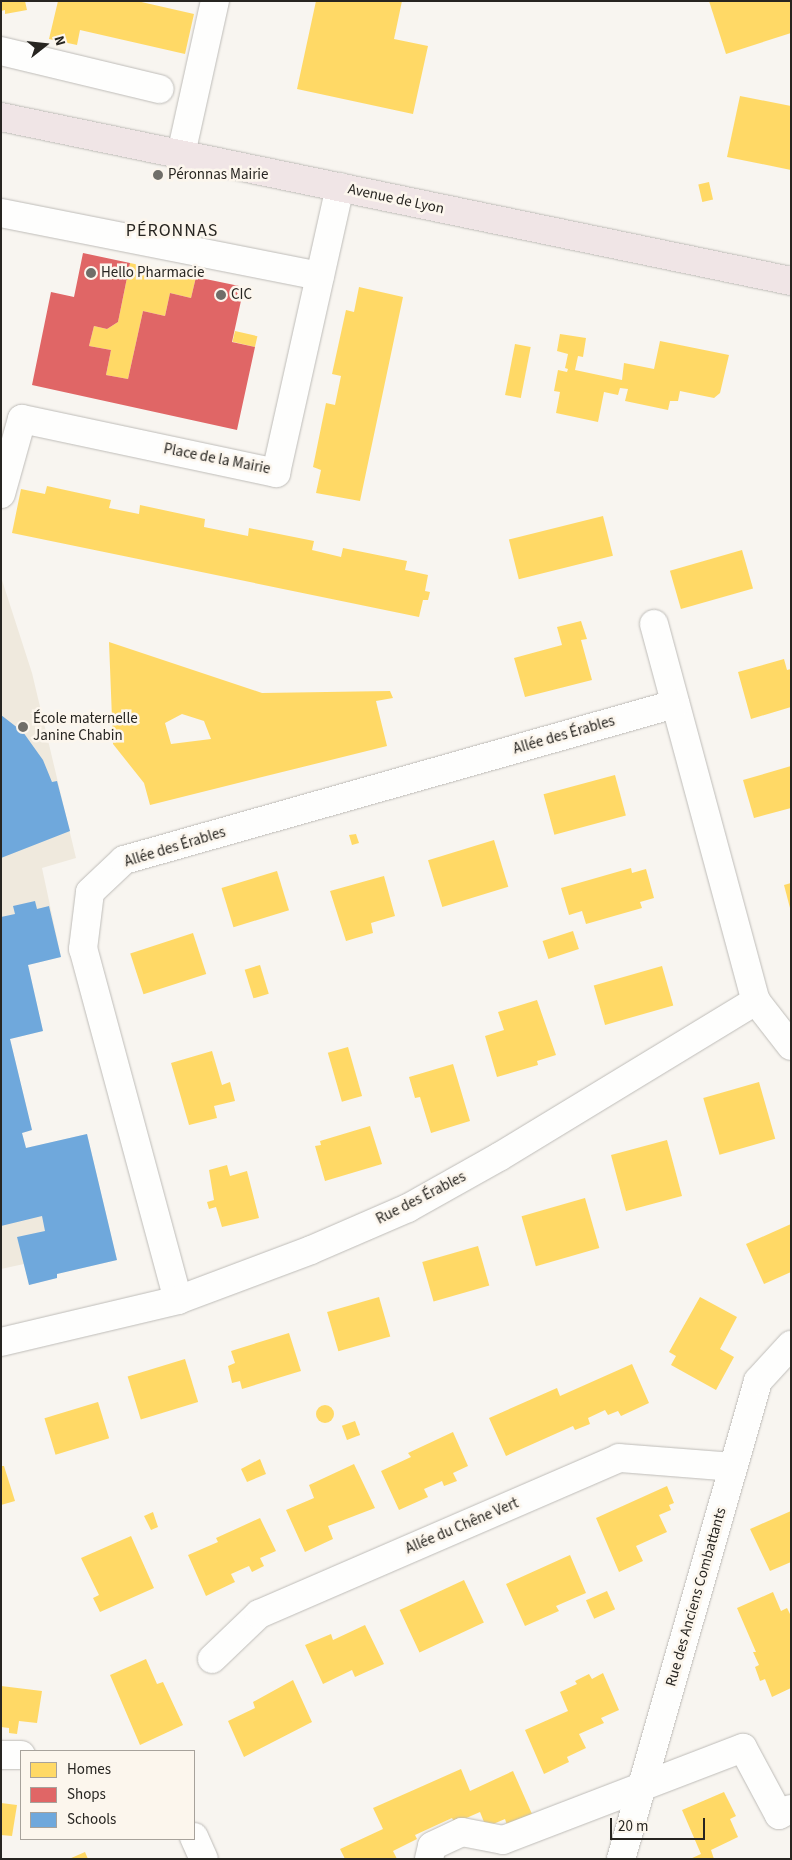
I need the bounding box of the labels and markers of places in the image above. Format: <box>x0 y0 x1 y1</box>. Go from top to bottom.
place label: Péronnas Mairie <box>168 166 269 184</box>
marker: Péronnas Mairie <box>152 169 164 181</box>
place label: Hello Pharmacie <box>101 264 204 282</box>
marker: Hello Pharmacie <box>85 267 97 279</box>
place label: CIC <box>231 286 252 304</box>
marker: CIC <box>215 289 227 301</box>
place label: École maternelle Janine Chabin <box>33 709 138 744</box>
marker: École maternelle Janine Chabin <box>17 721 29 733</box>

